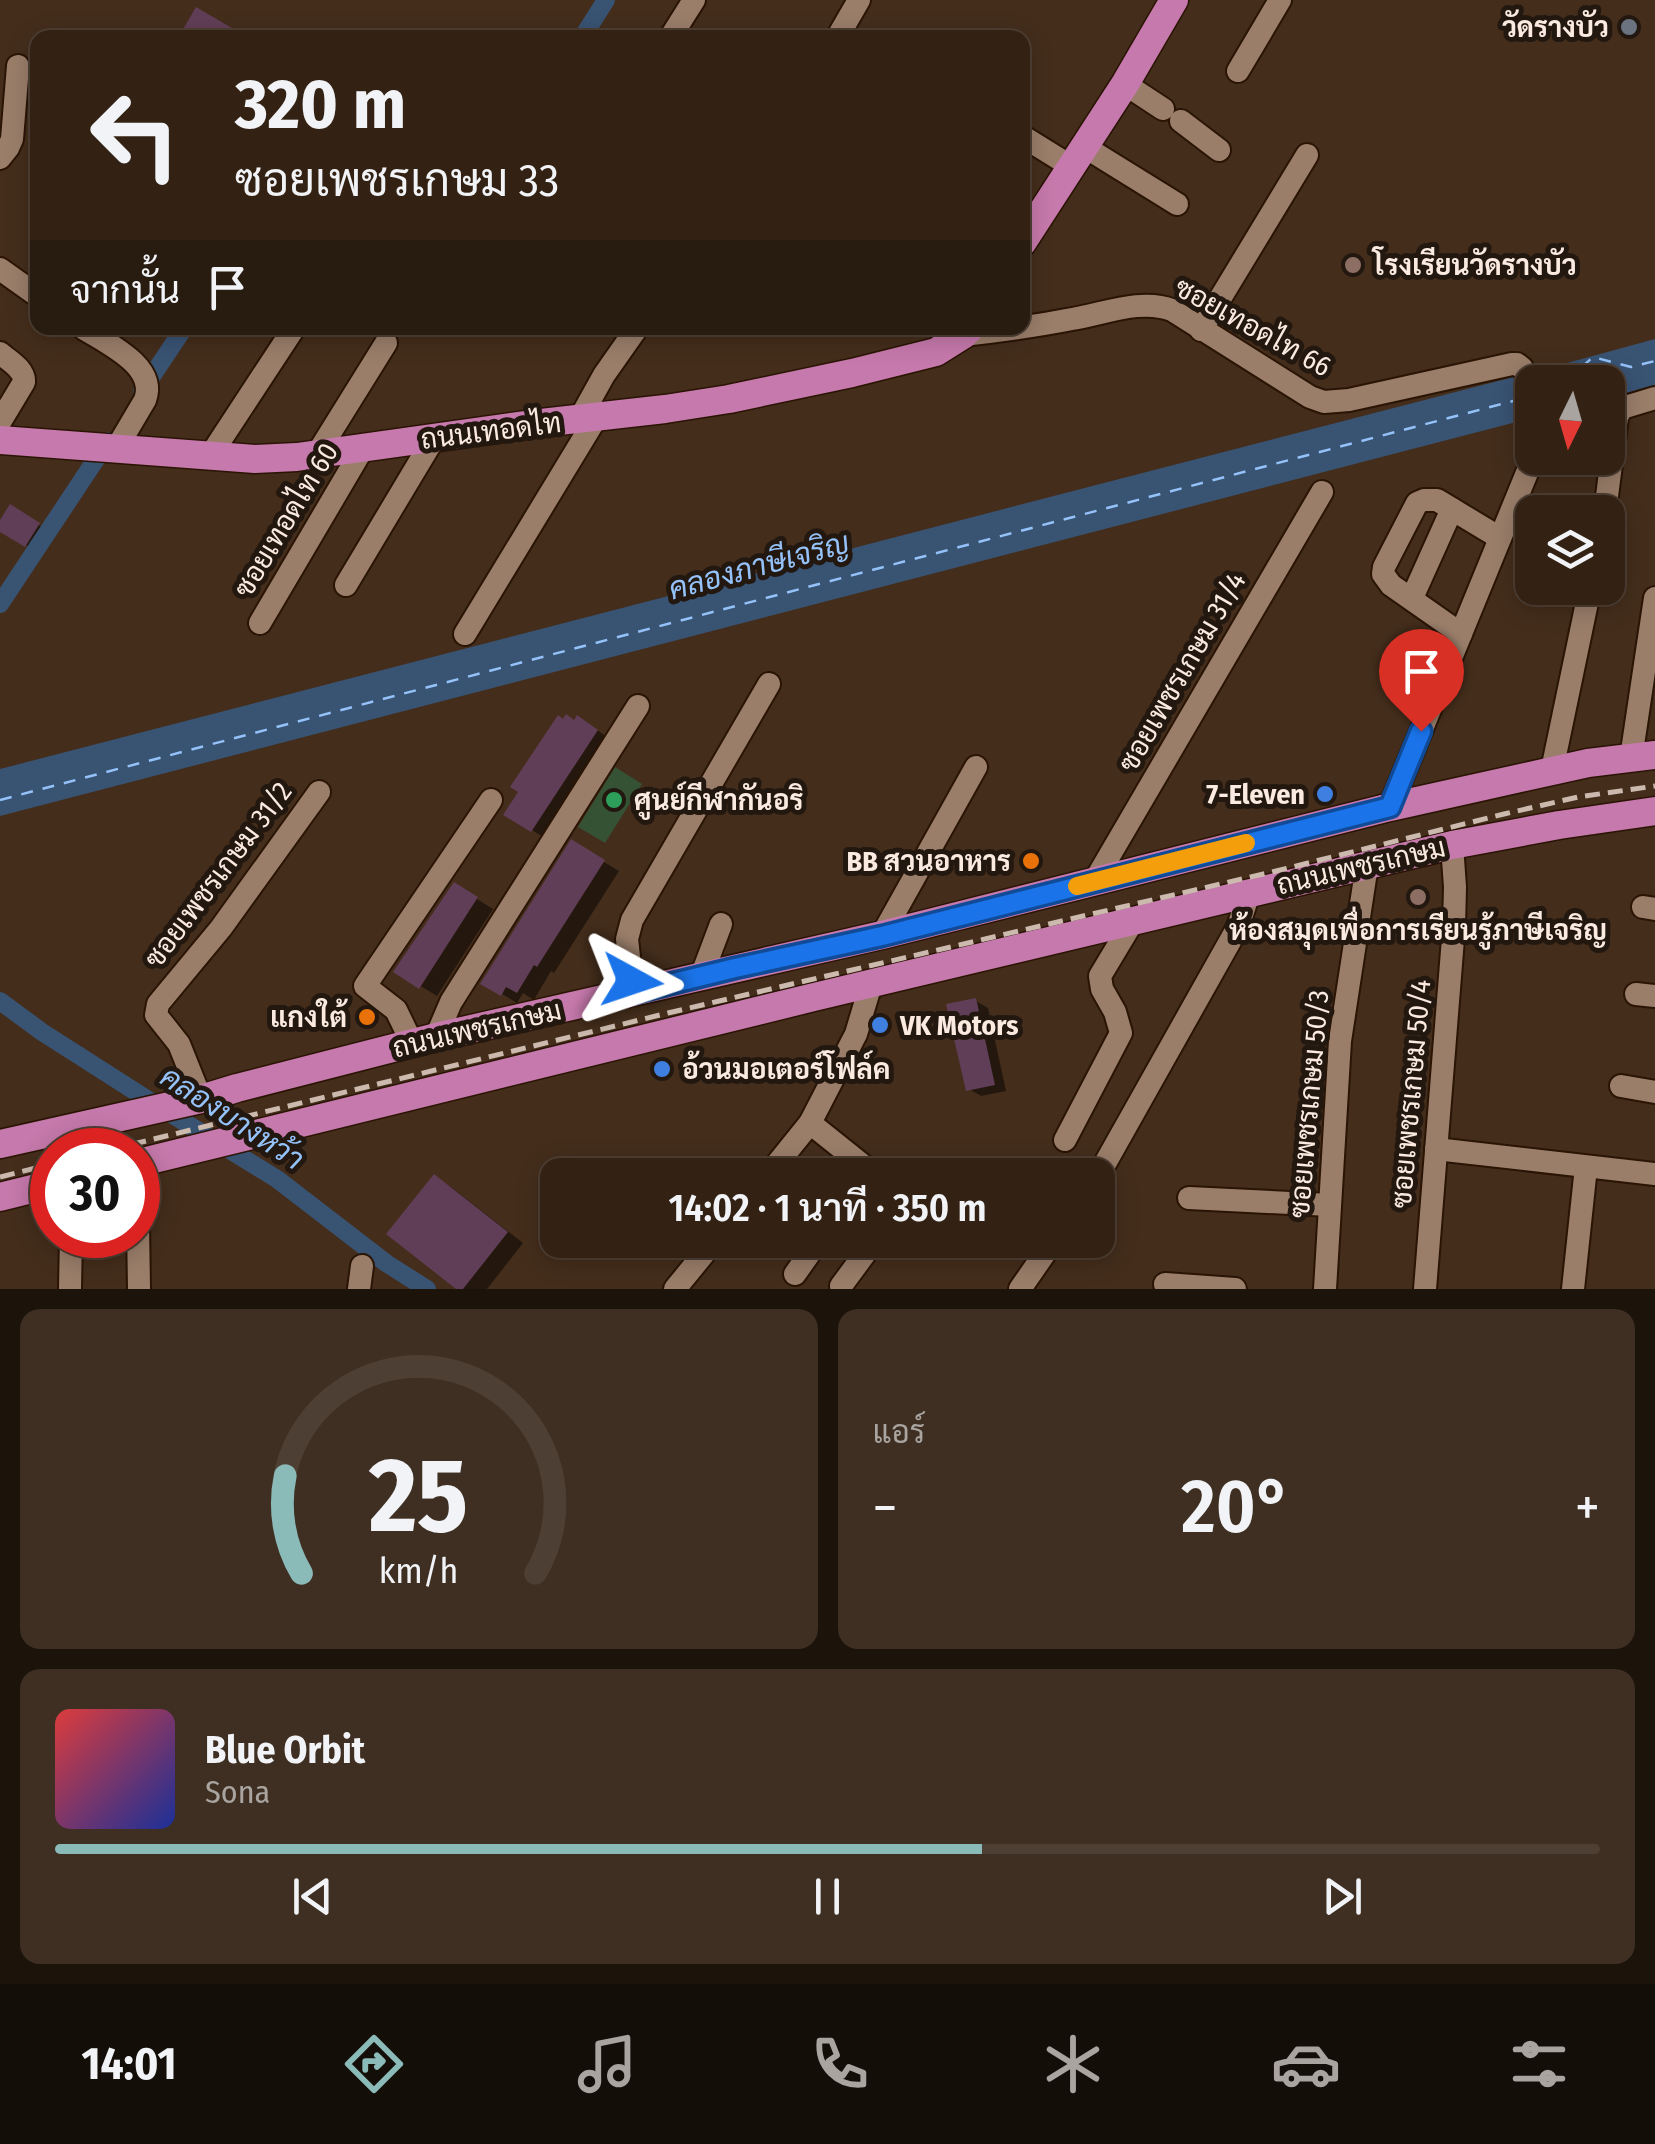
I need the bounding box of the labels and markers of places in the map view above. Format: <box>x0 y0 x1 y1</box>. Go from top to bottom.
place label: วัดรางบัว <box>1502 9 1609 44</box>
marker: วัดรางบัว <box>1618 16 1640 38</box>
place label: โรงเรียนวัดรางบัว <box>1371 246 1577 282</box>
marker: โรงเรียนวัดรางบัว <box>1342 254 1364 276</box>
pin <box>1379 629 1464 732</box>
place label: 7-Eleven <box>1206 778 1305 811</box>
place label: ศูนย์กีฬากันอริ <box>634 781 804 820</box>
marker: 7-Eleven <box>1314 783 1336 805</box>
marker: ศูนย์กีฬากันอริ <box>603 789 625 811</box>
place label: BB สวนอาหาร <box>846 845 1011 878</box>
marker: BB สวนอาหาร <box>1020 850 1042 872</box>
marker: ห้องสมุดเพื่อการเรียนรู้ภาษีเจริญ <box>1407 886 1429 908</box>
place label: ห้องสมุดเพื่อการเรียนรู้ภาษีเจริญ <box>1229 906 1607 950</box>
place label: แกงใต้ <box>270 998 349 1034</box>
marker: แกงใต้ <box>356 1006 378 1028</box>
place label: VK Motors <box>899 1009 1018 1042</box>
marker: VK Motors <box>869 1014 891 1036</box>
place label: อ้วนมอเตอร์โฟล์ค <box>682 1050 890 1086</box>
marker: อ้วนมอเตอร์โฟล์ค <box>651 1058 673 1080</box>

